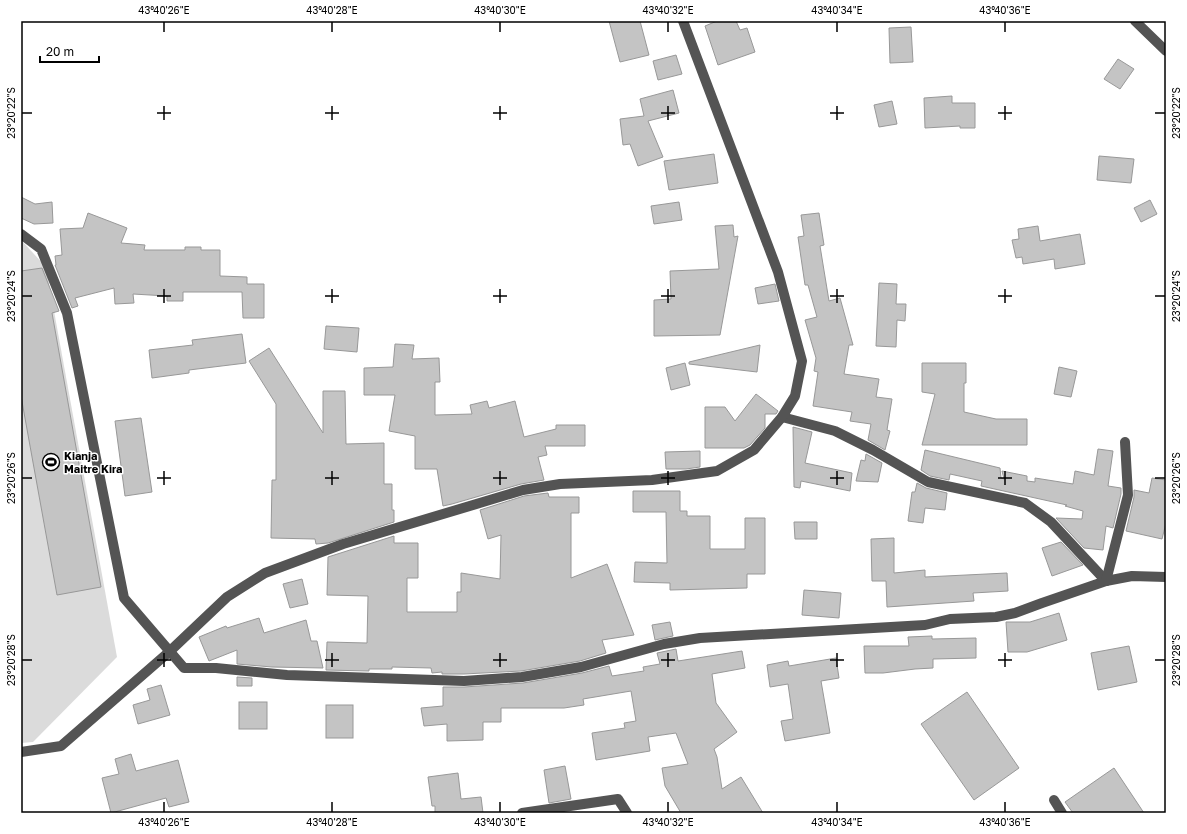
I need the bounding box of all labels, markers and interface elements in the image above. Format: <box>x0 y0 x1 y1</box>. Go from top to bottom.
text: 43°40'26"E <box>138 4 190 16</box>
text: 43°40'28"E <box>306 4 358 16</box>
text: 43°40'30"E <box>474 4 526 16</box>
text: 43°40'32"E <box>642 4 694 16</box>
text: 43°40'34"E <box>811 4 863 16</box>
text: 43°40'36"E <box>979 4 1031 16</box>
scale bar <box>40 38 99 64</box>
text: 20 m <box>46 44 74 59</box>
text: 23°20'22"S <box>5 87 17 139</box>
text: 23°20'22"S <box>1170 87 1182 139</box>
text: 23°20'24"S <box>5 270 17 322</box>
text: 23°20'24"S <box>1170 270 1182 322</box>
place label: Kianja Maitre Kira <box>64 449 122 475</box>
text: 23°20'26"S <box>5 452 17 504</box>
sports icon: Kianja Maitre Kira <box>41 452 61 472</box>
text: 23°20'26"S <box>1170 452 1182 504</box>
text: 23°20'28"S <box>5 634 17 686</box>
text: 23°20'28"S <box>1170 634 1182 686</box>
text: 43°40'26"E <box>138 816 190 828</box>
text: 43°40'28"E <box>306 816 358 828</box>
text: 43°40'30"E <box>474 816 526 828</box>
text: 43°40'32"E <box>642 816 694 828</box>
text: 43°40'34"E <box>811 816 863 828</box>
text: 43°40'36"E <box>979 816 1031 828</box>

